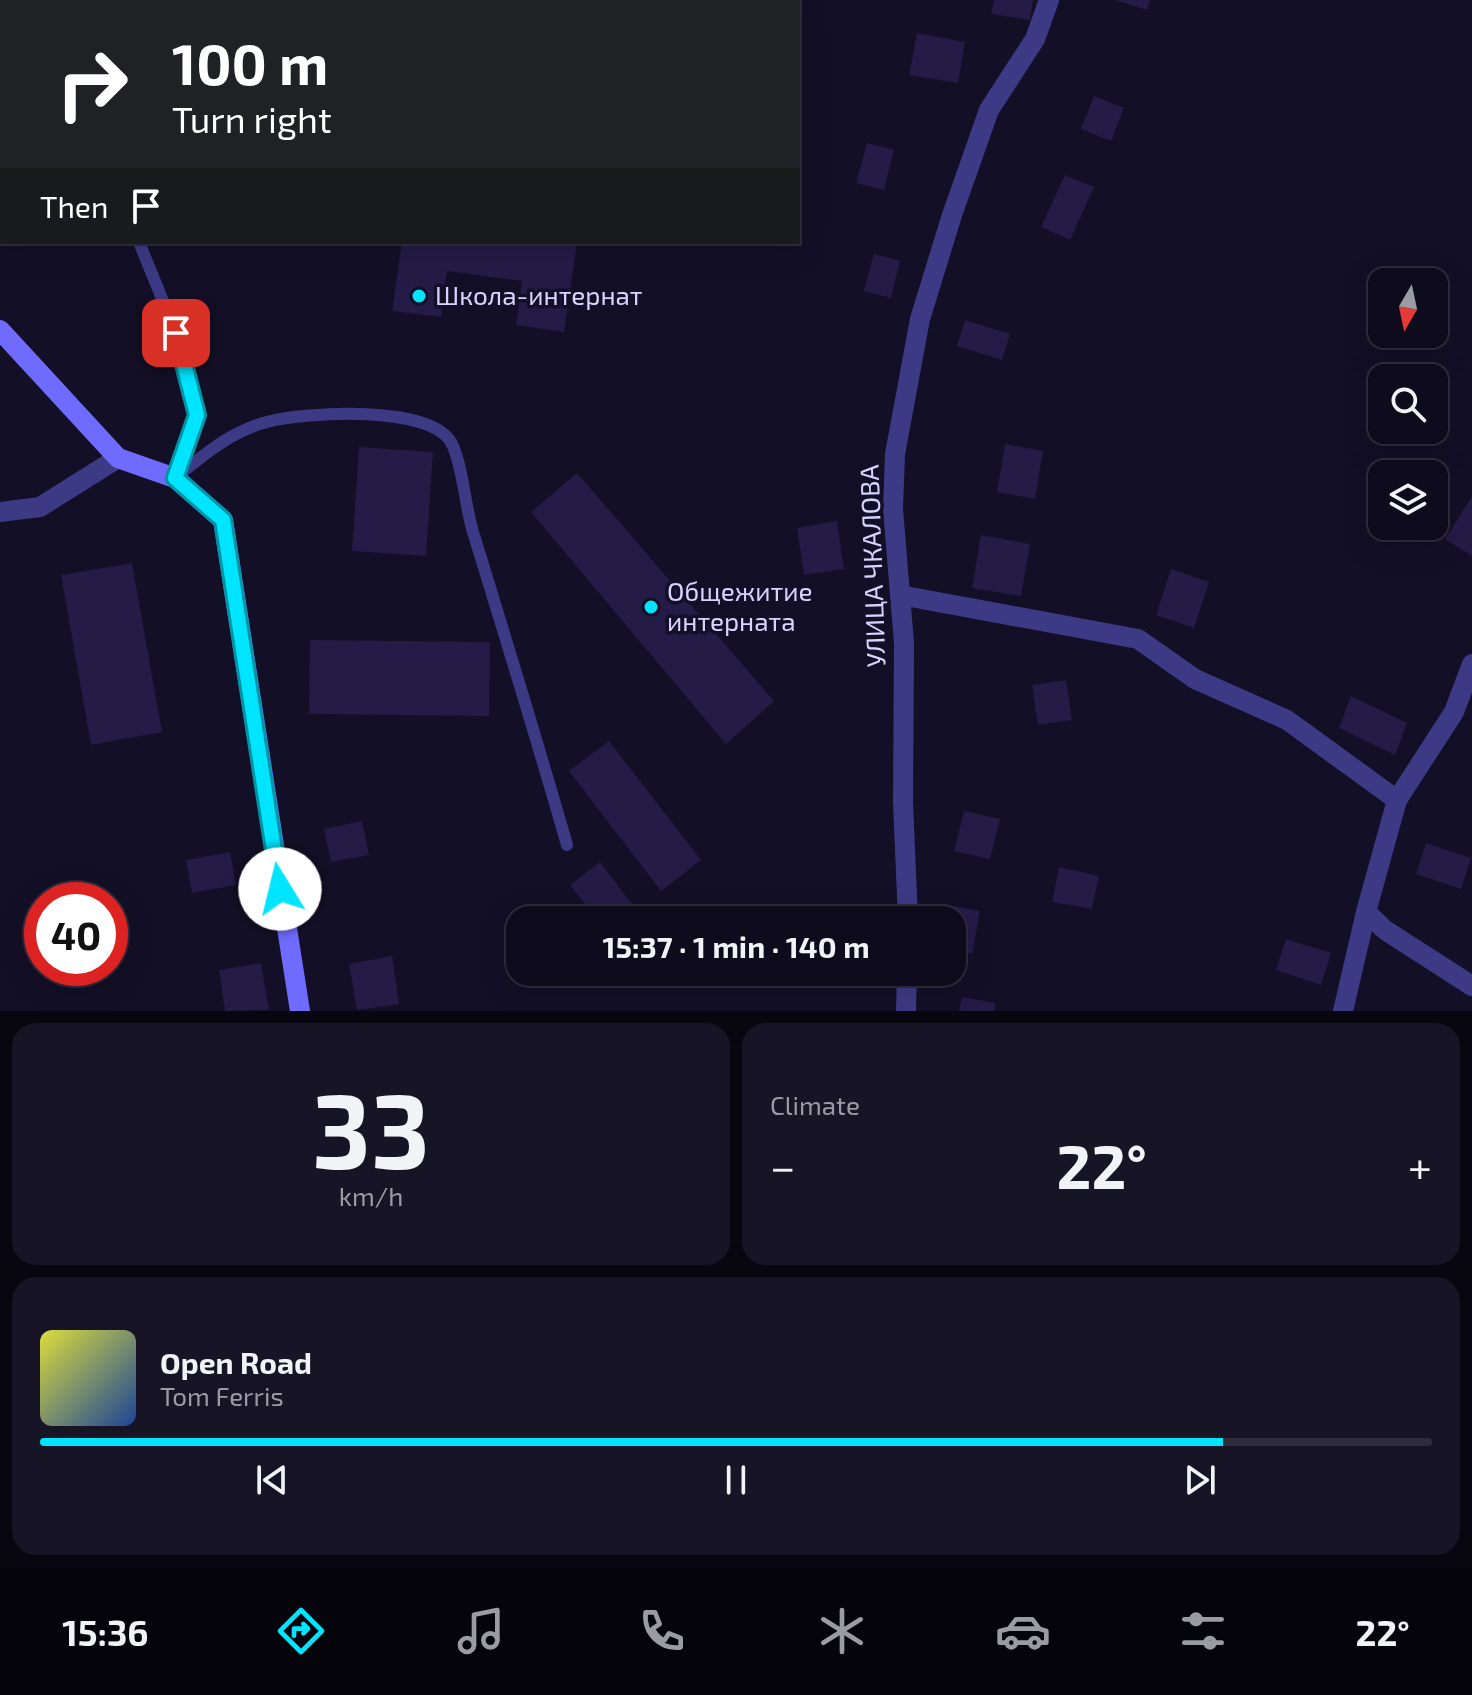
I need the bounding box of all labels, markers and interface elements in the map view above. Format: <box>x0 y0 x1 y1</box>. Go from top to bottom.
text: 100 m <box>172 29 328 96</box>
icon: right <box>40 32 144 136</box>
text: Turn right <box>172 97 332 140</box>
icon: arrive <box>124 184 168 228</box>
text: Then <box>40 188 108 224</box>
north arrow <box>1368 268 1448 348</box>
map controls <box>1368 268 1448 540</box>
place label: Школа-интернат <box>435 279 643 310</box>
marker: Школа-интернат <box>410 287 428 305</box>
pin <box>142 299 210 367</box>
icon: arrive <box>154 311 198 355</box>
button: search <box>1368 364 1448 444</box>
button: layers <box>1368 460 1448 540</box>
street label: УЛИЦА ЧКАЛОВА <box>852 464 891 668</box>
place label: Общежитие интерната <box>667 575 812 636</box>
marker: Общежитие интерната <box>642 598 660 616</box>
position arrow <box>238 847 322 931</box>
speed limit sign: 40 <box>24 882 128 986</box>
text: 15:37 · 1 min · 140 m <box>602 928 870 964</box>
text: 33 <box>312 1065 430 1190</box>
text: Climate <box>770 1089 860 1120</box>
text: 22° <box>1057 1129 1147 1201</box>
text: − <box>770 1139 796 1192</box>
text: + <box>1408 1139 1432 1192</box>
text: km/h <box>339 1180 403 1211</box>
text: Open Road <box>160 1344 312 1380</box>
text: Tom Ferris <box>160 1380 284 1411</box>
icon: previous <box>250 1458 294 1502</box>
icon: pause <box>714 1458 758 1502</box>
icon: next <box>1178 1458 1222 1502</box>
icon: directions <box>273 1603 329 1659</box>
icon: music <box>453 1603 509 1659</box>
icon: phone <box>634 1603 690 1659</box>
icon: climate <box>814 1603 870 1659</box>
icon: car <box>995 1603 1051 1659</box>
icon: filters <box>1175 1603 1231 1659</box>
text: 15:36 <box>62 1610 149 1653</box>
text: 22° <box>1355 1610 1410 1653</box>

